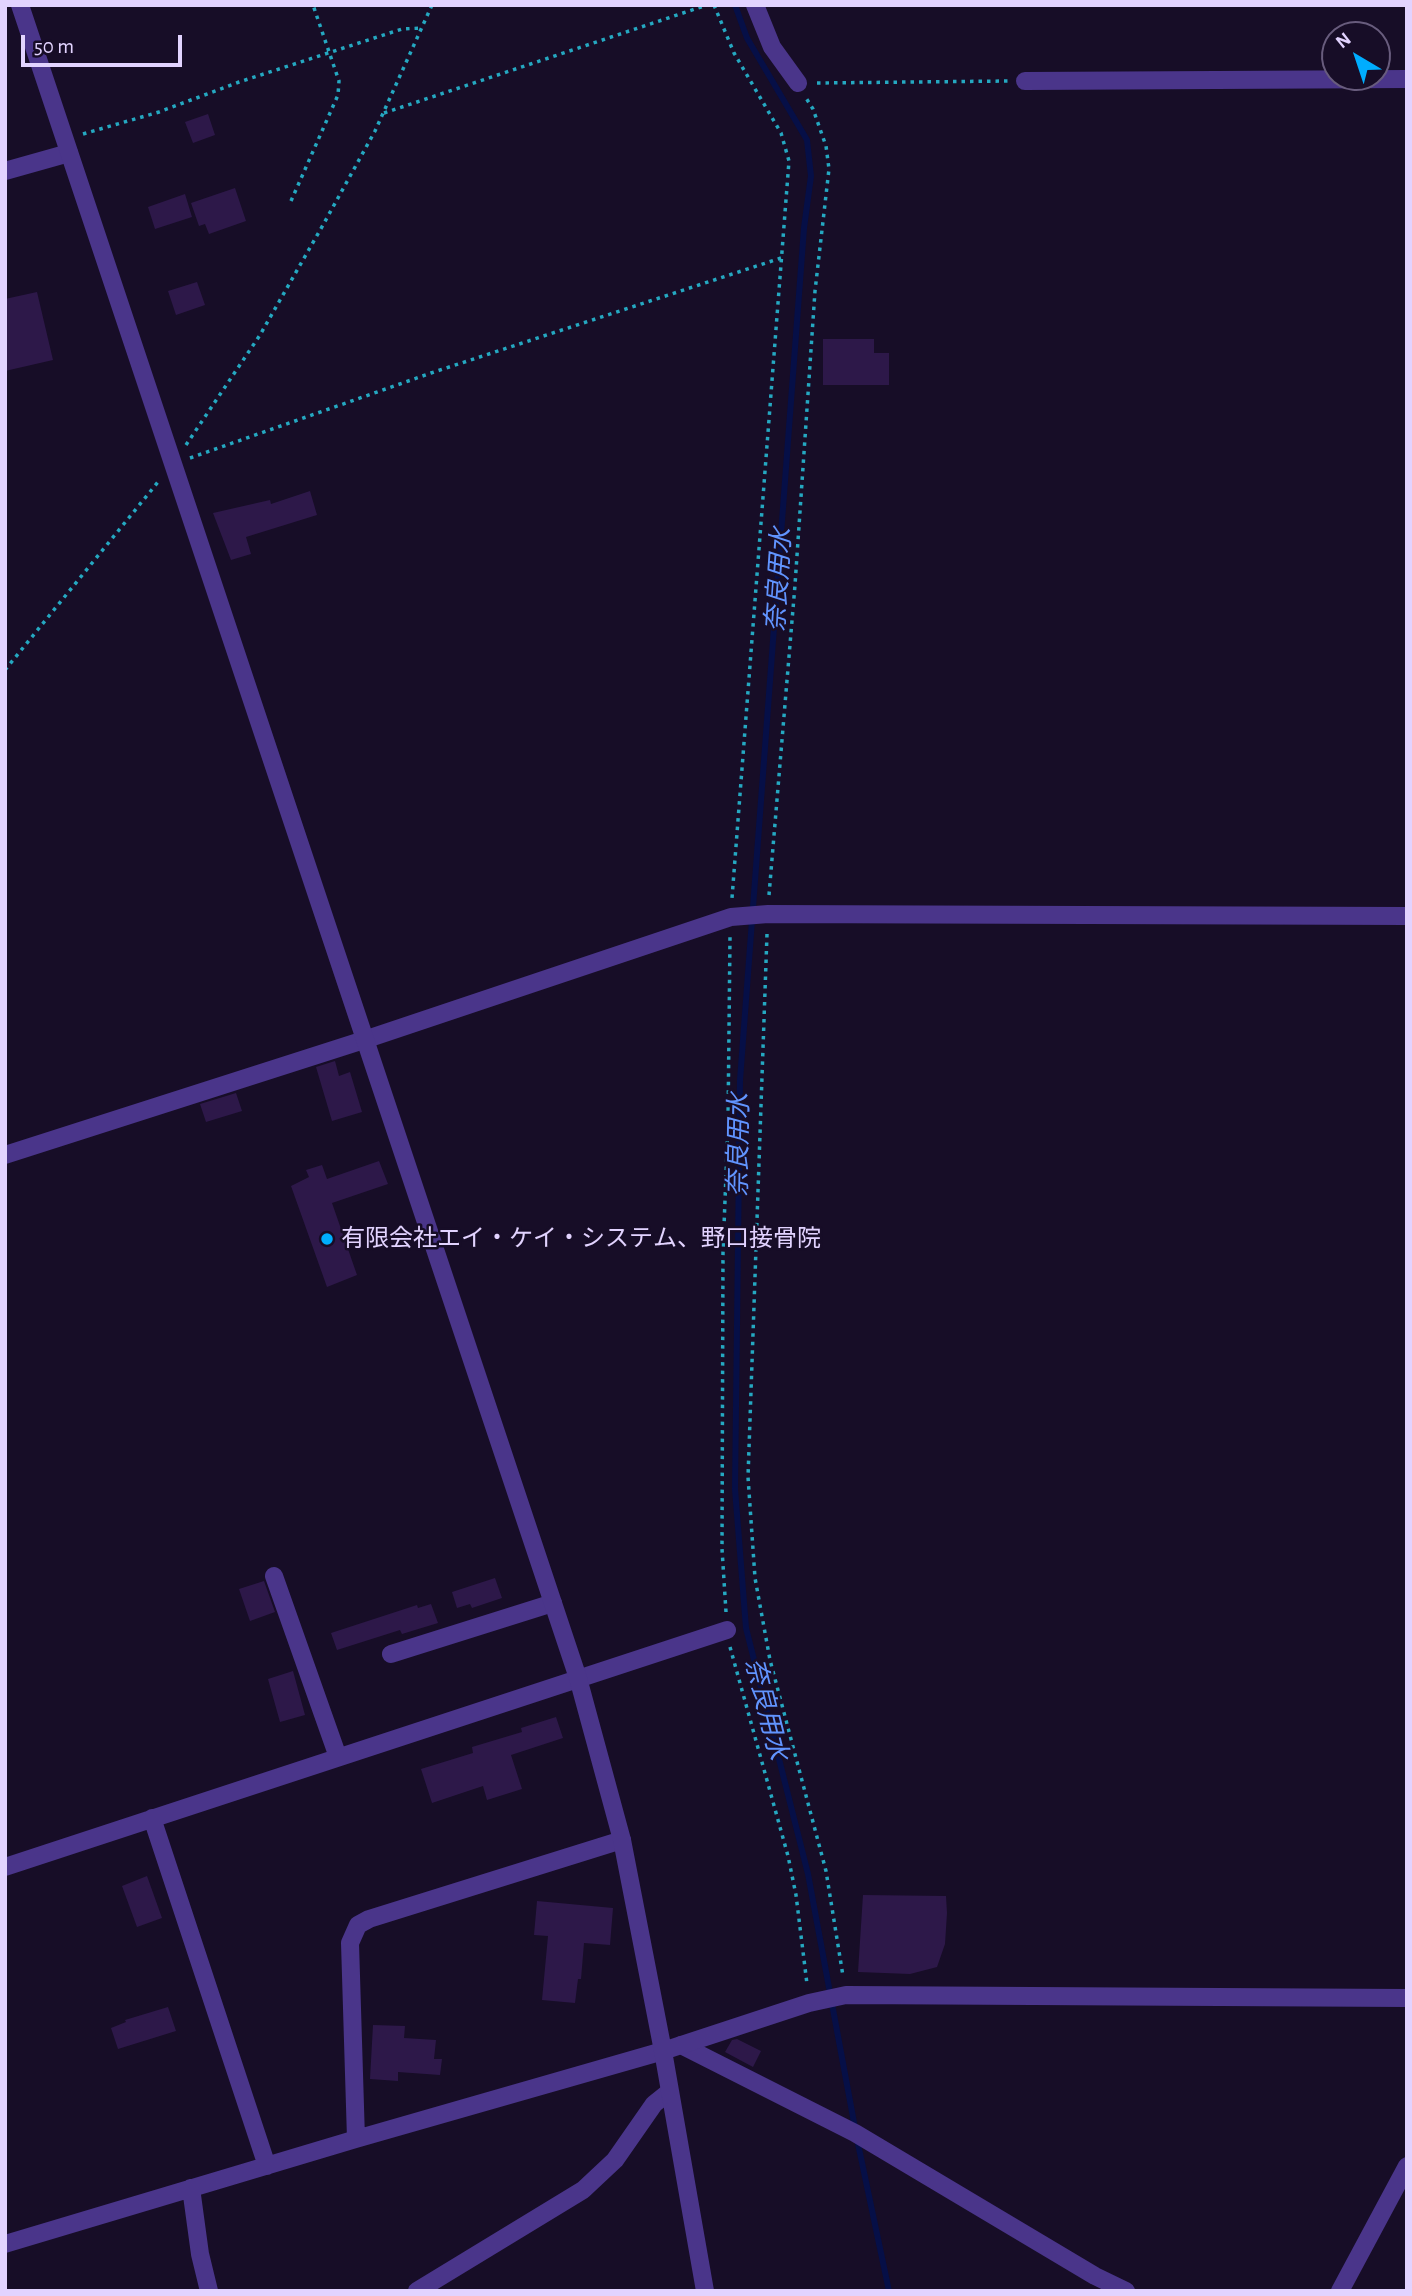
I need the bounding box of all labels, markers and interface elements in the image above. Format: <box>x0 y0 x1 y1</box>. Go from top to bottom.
scale bar <box>24 21 186 65</box>
north arrow <box>1321 21 1391 91</box>
text: N <box>1333 29 1355 52</box>
text: 50 m <box>34 36 74 57</box>
water label: 奈良用水 <box>760 527 798 633</box>
water label: 奈良用水 <box>722 1093 756 1197</box>
place label: 有限会社エイ・ケイ・システム、野口接骨院 <box>341 1225 821 1253</box>
marker: 有限会社エイ・ケイ・システム、野口接骨院 <box>319 1231 335 1247</box>
water label: 奈良用水 <box>738 1655 794 1763</box>

